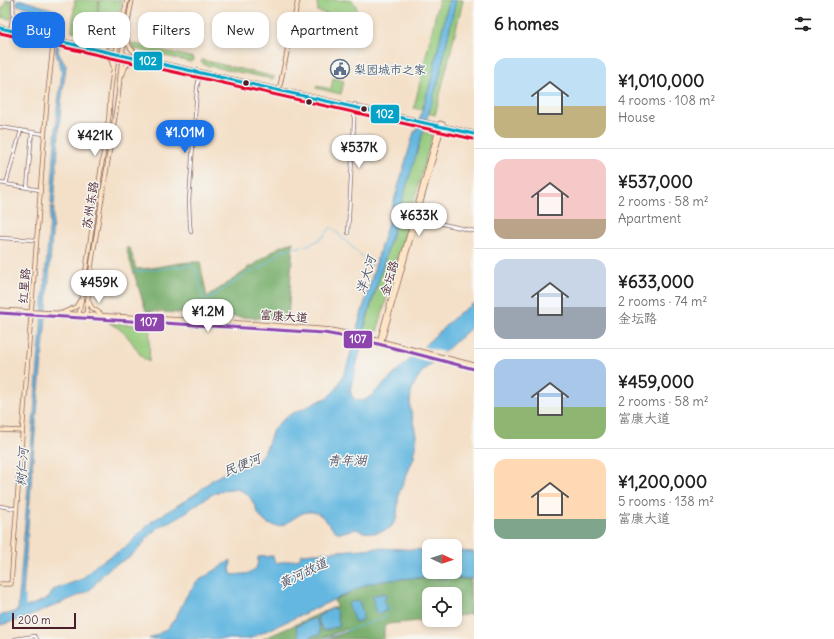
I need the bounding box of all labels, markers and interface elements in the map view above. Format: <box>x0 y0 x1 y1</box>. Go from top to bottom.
chip: Buy <box>12 12 65 48</box>
chip: Rent <box>73 12 130 48</box>
chip: Filters <box>138 12 204 48</box>
chip: New <box>212 12 269 48</box>
chip: Apartment <box>277 12 373 48</box>
text: 6 homes <box>494 13 559 35</box>
icon: filters <box>792 13 814 35</box>
line badge: 102 <box>133 51 163 71</box>
text: 102 <box>139 54 157 68</box>
public building icon: 梨园城市之家 <box>329 58 351 80</box>
place label: 梨园城市之家 <box>354 62 426 77</box>
text: ¥1,010,000 <box>618 70 705 92</box>
icon: home <box>526 74 574 122</box>
unlabelled marker <box>241 78 251 88</box>
text: 4 rooms · 108 m² <box>618 92 715 109</box>
unlabelled marker <box>304 97 314 107</box>
unlabelled marker <box>359 104 369 114</box>
line badge: 102 <box>370 104 400 124</box>
text: 102 <box>376 107 394 121</box>
text: House <box>618 109 655 126</box>
pin: ¥1.01M <box>152 120 218 154</box>
pin: ¥421K <box>67 123 123 157</box>
text: ¥1.01M <box>165 124 205 141</box>
text: ¥421K <box>77 127 113 144</box>
pin: ¥537K <box>331 135 387 169</box>
text: ¥537K <box>341 139 377 156</box>
text: ¥537,000 <box>618 171 693 193</box>
icon: home <box>526 175 574 223</box>
street label: 苏州东路 <box>79 180 101 230</box>
text: 2 rooms · 58 m² <box>618 193 709 210</box>
pin: ¥633K <box>391 203 447 237</box>
text: ¥633K <box>400 207 438 224</box>
text: Apartment <box>618 210 681 227</box>
water label: 洋大河 <box>352 252 380 296</box>
street label: 金坛路 <box>377 259 401 297</box>
street label: 红星路 <box>15 268 33 304</box>
pin: ¥459K <box>71 270 127 304</box>
text: ¥633,000 <box>618 271 694 293</box>
text: ¥459K <box>80 274 118 291</box>
icon: home <box>526 275 574 323</box>
text: 2 rooms · 74 m² <box>618 293 707 310</box>
pin: ¥1.2M <box>180 299 236 333</box>
text: ¥1.2M <box>191 303 225 320</box>
street label: 富康大道 <box>260 307 308 325</box>
text: 金坛路 <box>618 310 657 327</box>
line badge: 107 <box>134 313 165 332</box>
text: 107 <box>141 315 158 329</box>
line badge: 107 <box>343 330 373 349</box>
text: 107 <box>350 332 367 346</box>
text: ¥459,000 <box>618 371 694 393</box>
icon: home <box>526 375 574 423</box>
text: 2 rooms · 58 m² <box>618 393 709 410</box>
text: 富康大道 <box>618 410 670 427</box>
water label: 树仁河 <box>12 445 32 487</box>
water label: 民便河 <box>221 449 265 480</box>
water label: 青年湖 <box>327 452 368 469</box>
text: ¥1,200,000 <box>618 471 707 493</box>
icon: home <box>526 475 574 523</box>
text: 5 rooms · 138 m² <box>618 493 714 510</box>
text: 富康大道 <box>618 510 670 527</box>
north arrow <box>422 539 462 579</box>
map controls <box>422 539 462 627</box>
water label: 黄河故道 <box>276 554 331 592</box>
button: locate <box>422 587 462 627</box>
scale bar <box>12 611 76 630</box>
text: 200 m <box>18 613 51 627</box>

